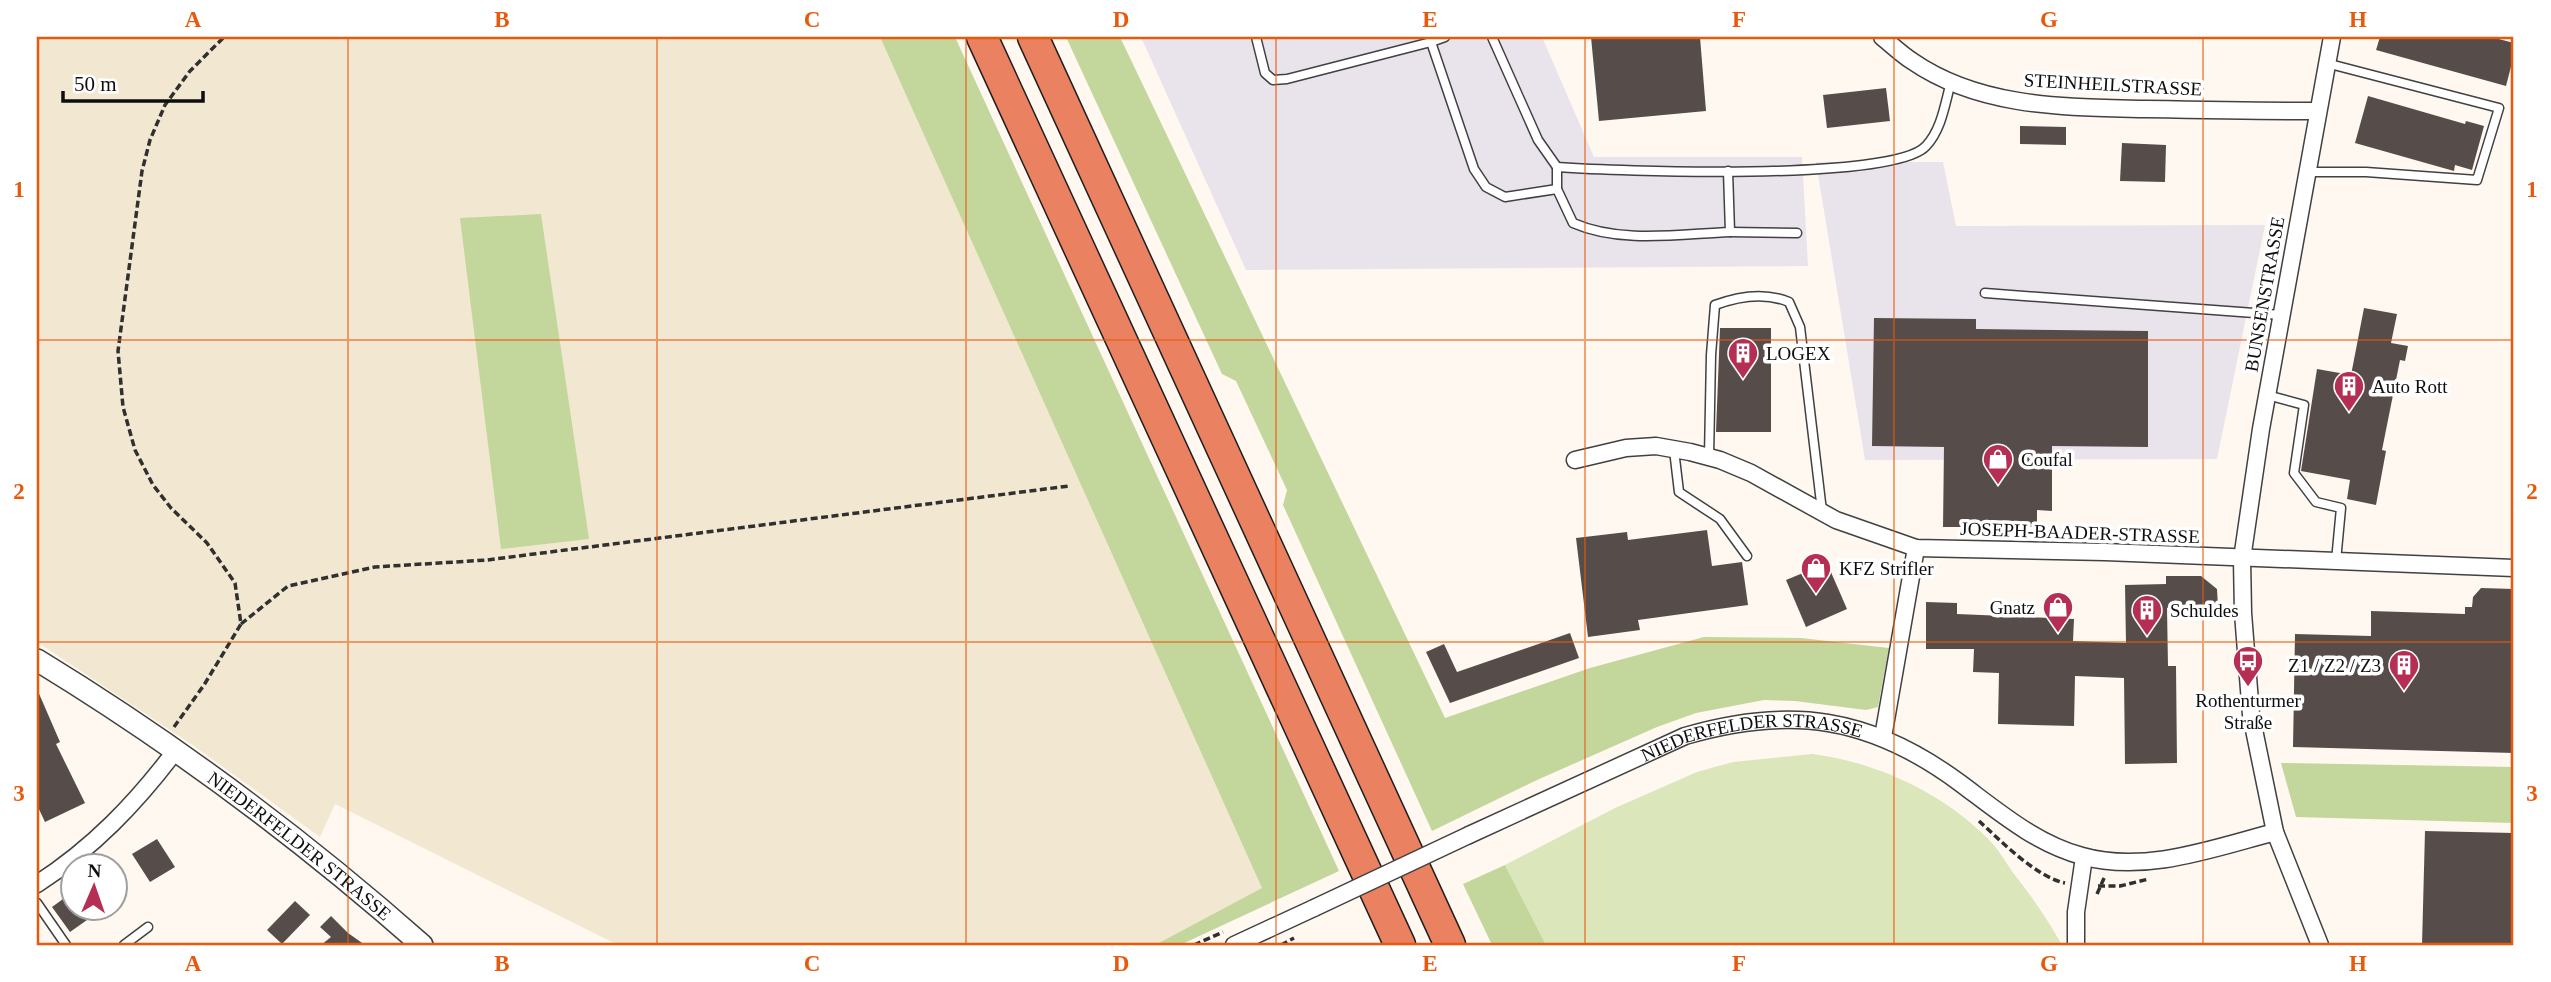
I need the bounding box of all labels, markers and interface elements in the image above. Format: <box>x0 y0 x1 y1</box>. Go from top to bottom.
text: A <box>185 7 202 32</box>
text: B <box>494 7 510 32</box>
text: C <box>804 7 820 32</box>
text: D <box>1113 7 1129 32</box>
text: E <box>1422 7 1438 32</box>
text: F <box>1732 7 1746 32</box>
text: G <box>2040 7 2058 32</box>
text: H <box>2349 7 2367 32</box>
scale bar <box>63 60 203 104</box>
street label: STEINHEILSTRASSE <box>2023 69 2203 100</box>
text: 50 m <box>74 72 117 96</box>
text: 1 <box>13 177 25 202</box>
text: 1 <box>2526 177 2538 202</box>
street label: BUNSENSTRASSE <box>2240 215 2288 373</box>
building icon: LOGEX <box>1726 336 1760 380</box>
place label: LOGEX <box>1766 343 1831 364</box>
building icon: Auto Rott <box>2332 369 2366 413</box>
place label: Auto Rott <box>2372 376 2448 397</box>
shop icon: Coufal <box>1981 442 2015 486</box>
place label: Coufal <box>2021 449 2073 470</box>
text: 2 <box>13 479 25 504</box>
text: 2 <box>2526 479 2538 504</box>
street label: JOSEPH-BAADER-STRASSE <box>1960 518 2200 547</box>
shop icon: KFZ Strifler <box>1799 551 1833 595</box>
place label: KFZ Strifler <box>1839 558 1934 579</box>
shop icon: Gnatz <box>2041 590 2075 634</box>
building icon: Schuldes <box>2130 593 2164 637</box>
place label: Gnatz <box>1990 597 2035 618</box>
place label: Schuldes <box>2170 600 2239 621</box>
bus stop icon: Rothenturmer Straße <box>2231 644 2265 688</box>
building icon: Z1 / Z2 / Z3 <box>2387 648 2421 692</box>
place label: Z1 / Z2 / Z3 <box>2288 655 2381 676</box>
place label: Rothenturmer Straße <box>2195 690 2301 733</box>
street label: NIEDERFELDER STRASSE <box>1638 710 1865 766</box>
street label: NIEDERFELDER STRASSE <box>204 767 395 925</box>
text: 3 <box>13 781 25 806</box>
text: 3 <box>2526 781 2538 806</box>
north arrow <box>60 852 130 922</box>
text: N <box>87 860 102 881</box>
text: A <box>185 951 202 976</box>
text: B <box>494 951 510 976</box>
text: C <box>804 951 820 976</box>
text: D <box>1113 951 1129 976</box>
text: E <box>1422 951 1438 976</box>
text: F <box>1732 951 1746 976</box>
text: G <box>2040 951 2058 976</box>
text: H <box>2349 951 2367 976</box>

